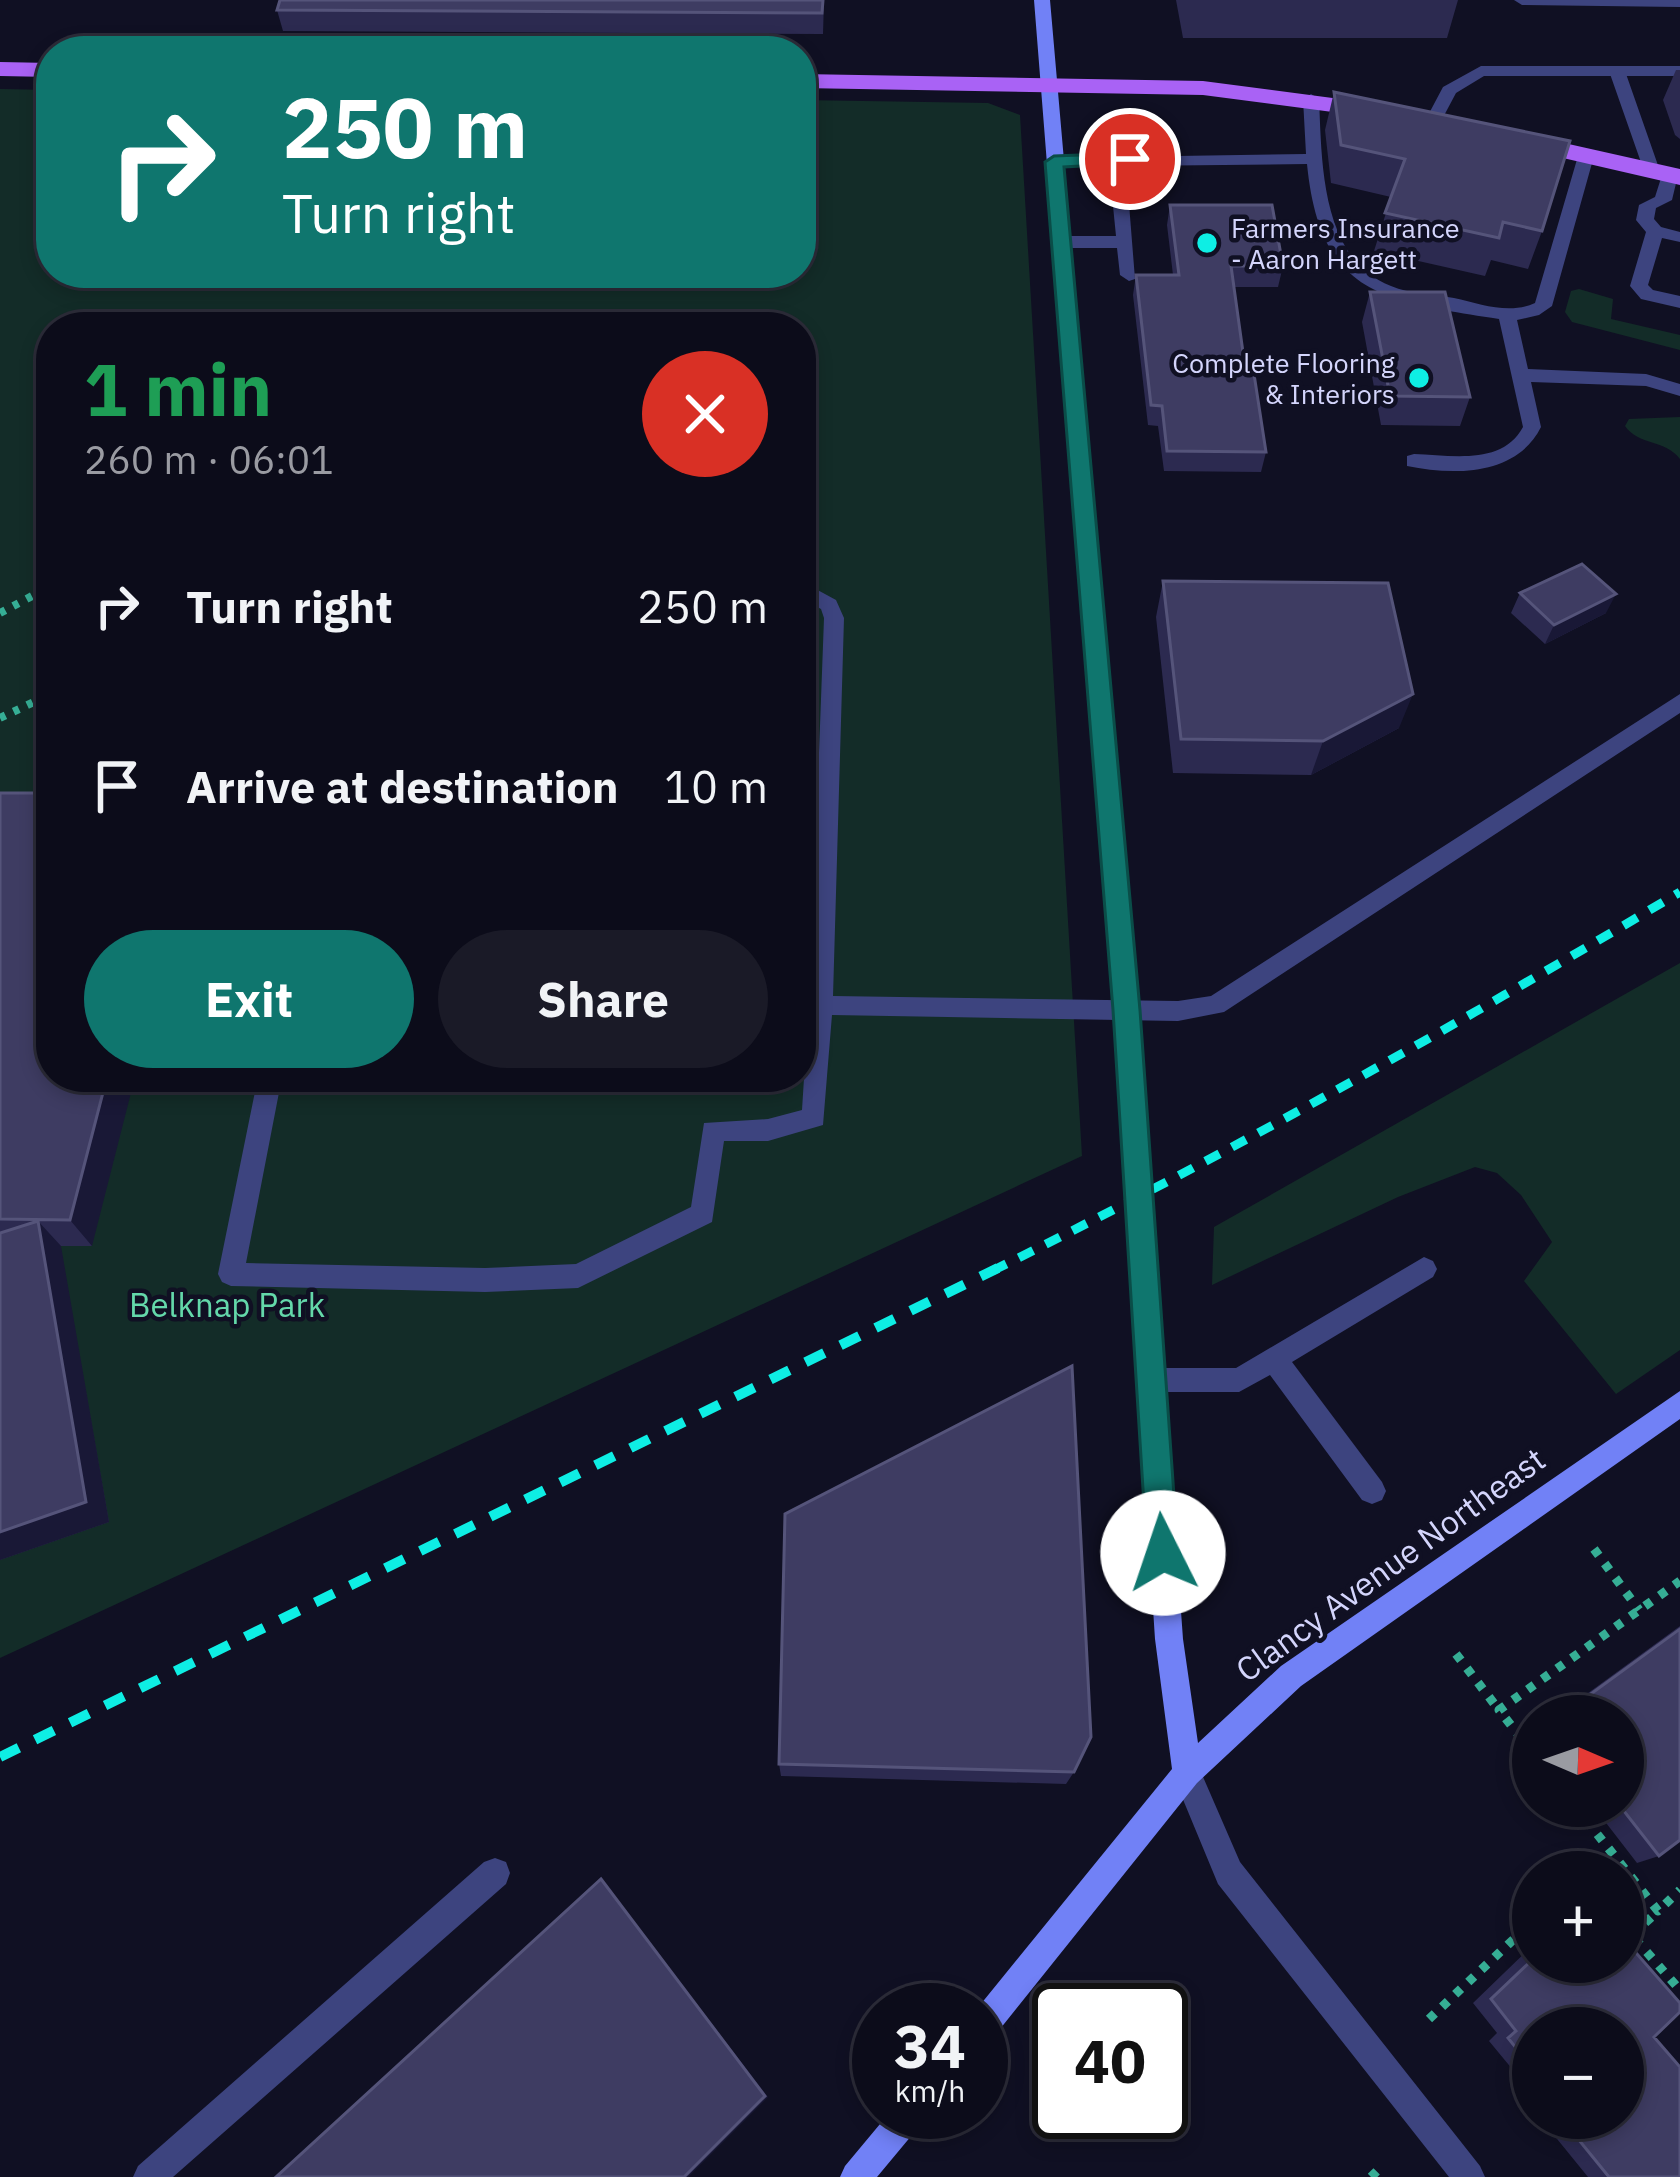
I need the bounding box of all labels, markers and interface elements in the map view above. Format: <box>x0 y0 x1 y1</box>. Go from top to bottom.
text: 250 m <box>282 72 528 181</box>
icon: right <box>84 84 240 240</box>
pin <box>1079 108 1181 210</box>
icon: arrive <box>1097 126 1163 192</box>
text: Turn right <box>282 178 516 248</box>
place label: Farmers Insurance - Aaron Hargett <box>1231 210 1460 276</box>
marker: Farmers Insurance - Aaron Hargett <box>1194 230 1220 256</box>
text: 1 min <box>84 342 272 436</box>
place label: Complete Flooring & Interiors <box>1172 345 1396 411</box>
button: close <box>642 351 768 477</box>
marker: Complete Flooring & Interiors <box>1406 365 1432 391</box>
text: 260 m · 06:01 <box>84 434 334 485</box>
icon: right <box>84 573 150 639</box>
text: Turn right <box>186 577 393 635</box>
text: 250 m <box>637 577 768 635</box>
icon: arrive <box>84 753 150 819</box>
text: Arrive at destination <box>186 757 619 815</box>
text: 10 m <box>664 757 768 815</box>
button: Exit <box>84 930 414 1068</box>
button: Share <box>438 930 768 1068</box>
park label: Belknap Park <box>129 1283 325 1326</box>
street label: Clancy Avenue Northeast <box>1227 1437 1553 1691</box>
position arrow <box>1100 1490 1226 1616</box>
north arrow <box>1512 1695 1644 1827</box>
map controls <box>1512 1695 1644 2139</box>
button: + <box>1512 1851 1644 1983</box>
speed limit sign: 40 <box>1032 1983 1188 2139</box>
text: 34 <box>894 2006 966 2085</box>
button: − <box>1512 2007 1644 2139</box>
text: km/h <box>895 2071 965 2110</box>

